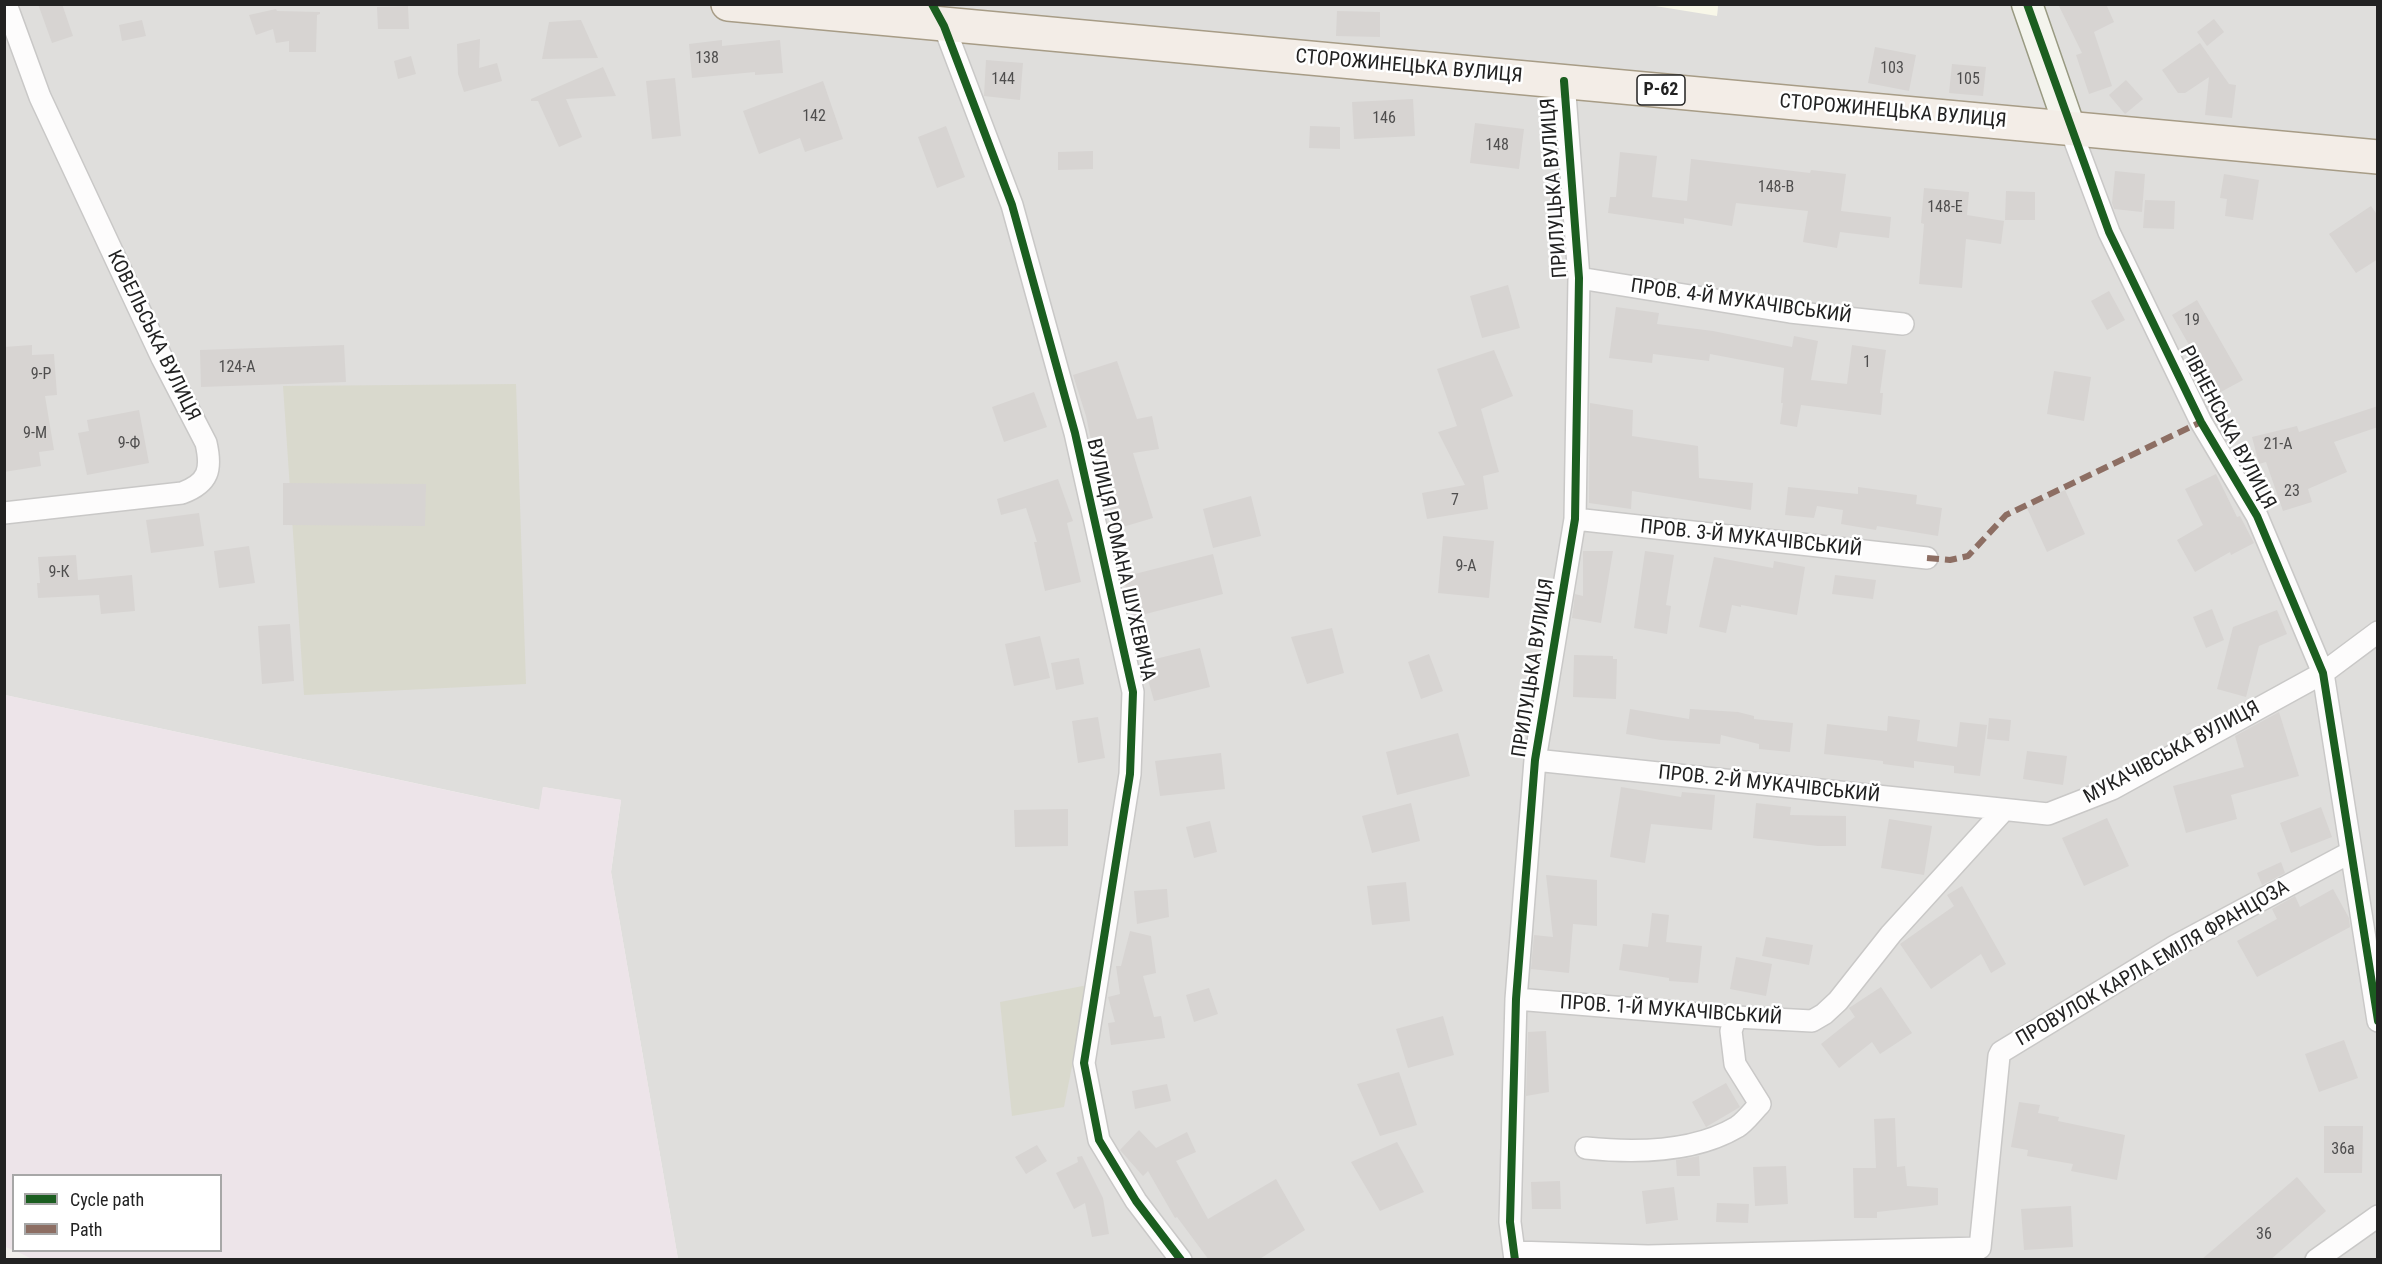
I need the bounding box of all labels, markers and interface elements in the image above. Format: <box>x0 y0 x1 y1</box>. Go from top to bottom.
street label: СТОРОЖИНЕЦЬКА ВУЛИЦЯ <box>1294 45 1524 89</box>
house number: 138 <box>695 49 719 69</box>
house number: 103 <box>1880 59 1904 79</box>
house number: 144 <box>991 70 1015 90</box>
house number: 105 <box>1956 70 1980 90</box>
road number: Р-62 <box>1637 75 1685 105</box>
street label: СТОРОЖИНЕЦЬКА ВУЛИЦЯ <box>1778 90 2008 134</box>
street label: ПРИЛУЦЬКА ВУЛИЦЯ <box>1537 97 1573 279</box>
house number: 142 <box>802 107 826 127</box>
house number: 146 <box>1372 109 1396 129</box>
house number: 148 <box>1485 136 1509 156</box>
house number: 148-В <box>1758 178 1794 198</box>
house number: 148-Е <box>1927 198 1963 218</box>
street label: КОВЕЛЬСЬКА ВУЛИЦЯ <box>101 247 205 425</box>
street label: ПРОВ. 4-Й МУКАЧІВСЬКИЙ <box>1629 275 1853 329</box>
house number: 19 <box>2184 311 2200 331</box>
street label: РІВНЕНСЬКА ВУЛИЦЯ <box>2174 342 2280 514</box>
house number: 1 <box>1863 353 1871 373</box>
house number: 124-А <box>219 358 255 378</box>
house number: 9-Р <box>31 365 51 385</box>
house number: 9-М <box>23 424 47 444</box>
house number: 9-Ф <box>118 434 140 454</box>
house number: 21-А <box>2264 435 2292 455</box>
street label: ВУЛИЦЯ РОМАНА ШУХЕВИЧА <box>1080 436 1160 684</box>
house number: 23 <box>2284 482 2300 502</box>
house number: 7 <box>1451 491 1459 511</box>
street label: ПРОВ. 3-Й МУКАЧІВСЬКИЙ <box>1639 515 1863 563</box>
house number: 9-А <box>1455 557 1477 577</box>
house number: 9-К <box>49 563 69 583</box>
street label: ПРИЛУЦЬКА ВУЛИЦЯ <box>1508 577 1560 759</box>
street label: МУКАЧІВСЬКА ВУЛИЦЯ <box>2080 696 2264 810</box>
street label: ПРОВ. 2-Й МУКАЧІВСЬКИЙ <box>1657 761 1881 809</box>
street label: ПРОВУЛОК КАРЛА ЕМІЛЯ ФРАНЦОЗА <box>2012 876 2294 1052</box>
street label: ПРОВ. 1-Й МУКАЧІВСЬКИЙ <box>1559 991 1783 1031</box>
house number: 36а <box>2331 1140 2355 1160</box>
legend <box>12 1174 222 1252</box>
text: Cycle path <box>70 1189 144 1210</box>
text: Path <box>70 1219 103 1240</box>
house number: 36 <box>2256 1225 2272 1245</box>

